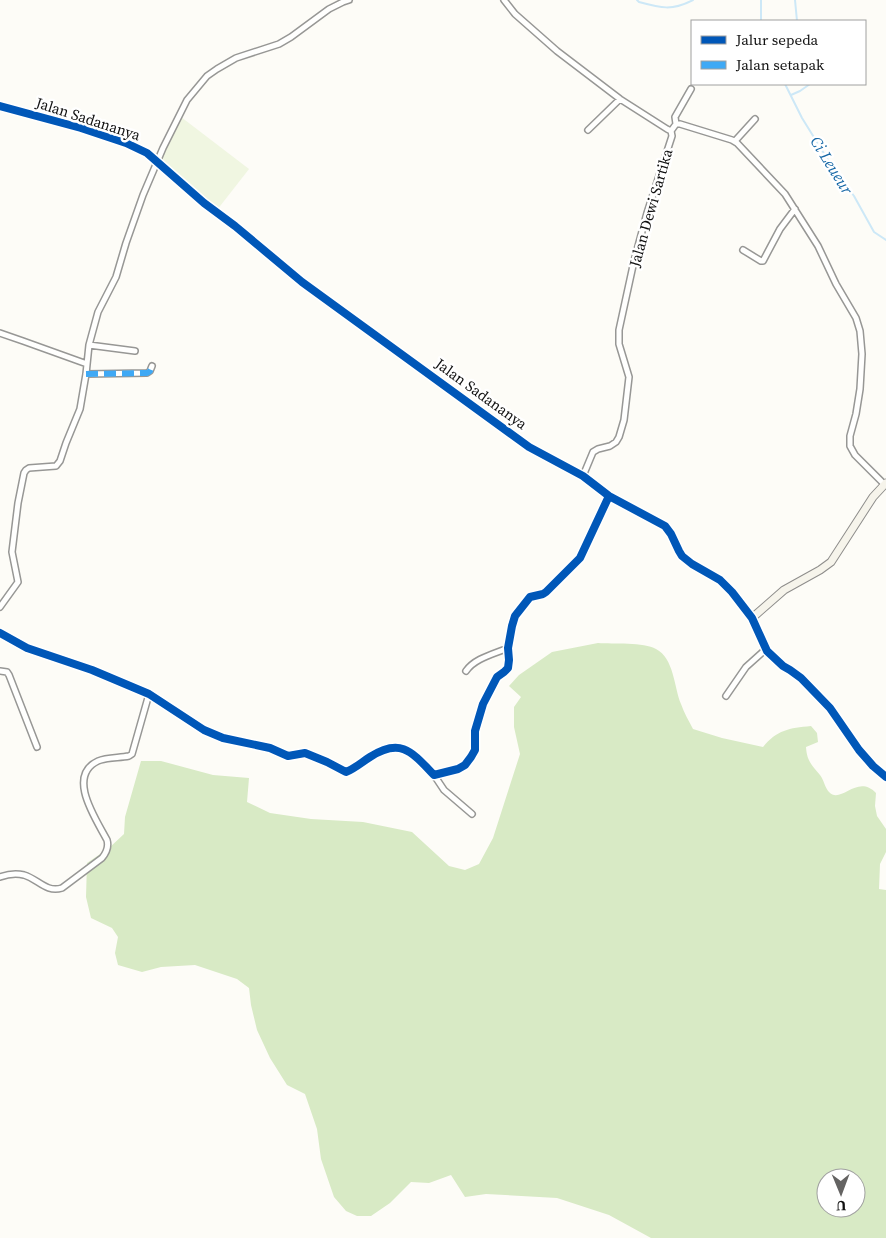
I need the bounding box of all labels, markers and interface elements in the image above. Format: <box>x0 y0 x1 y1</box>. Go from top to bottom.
legend <box>691 20 866 85</box>
text: Jalur sepeda <box>735 29 819 50</box>
text: Jalan setapak <box>735 54 825 75</box>
street label: Jalan Sadananya <box>32 91 144 145</box>
water label: Ci Leueur <box>805 132 859 199</box>
street label: Jalan Dewi Sartika <box>623 146 678 270</box>
street label: Jalan Sadananya <box>430 353 532 434</box>
north arrow <box>816 1168 866 1218</box>
text: U <box>836 1196 847 1216</box>

